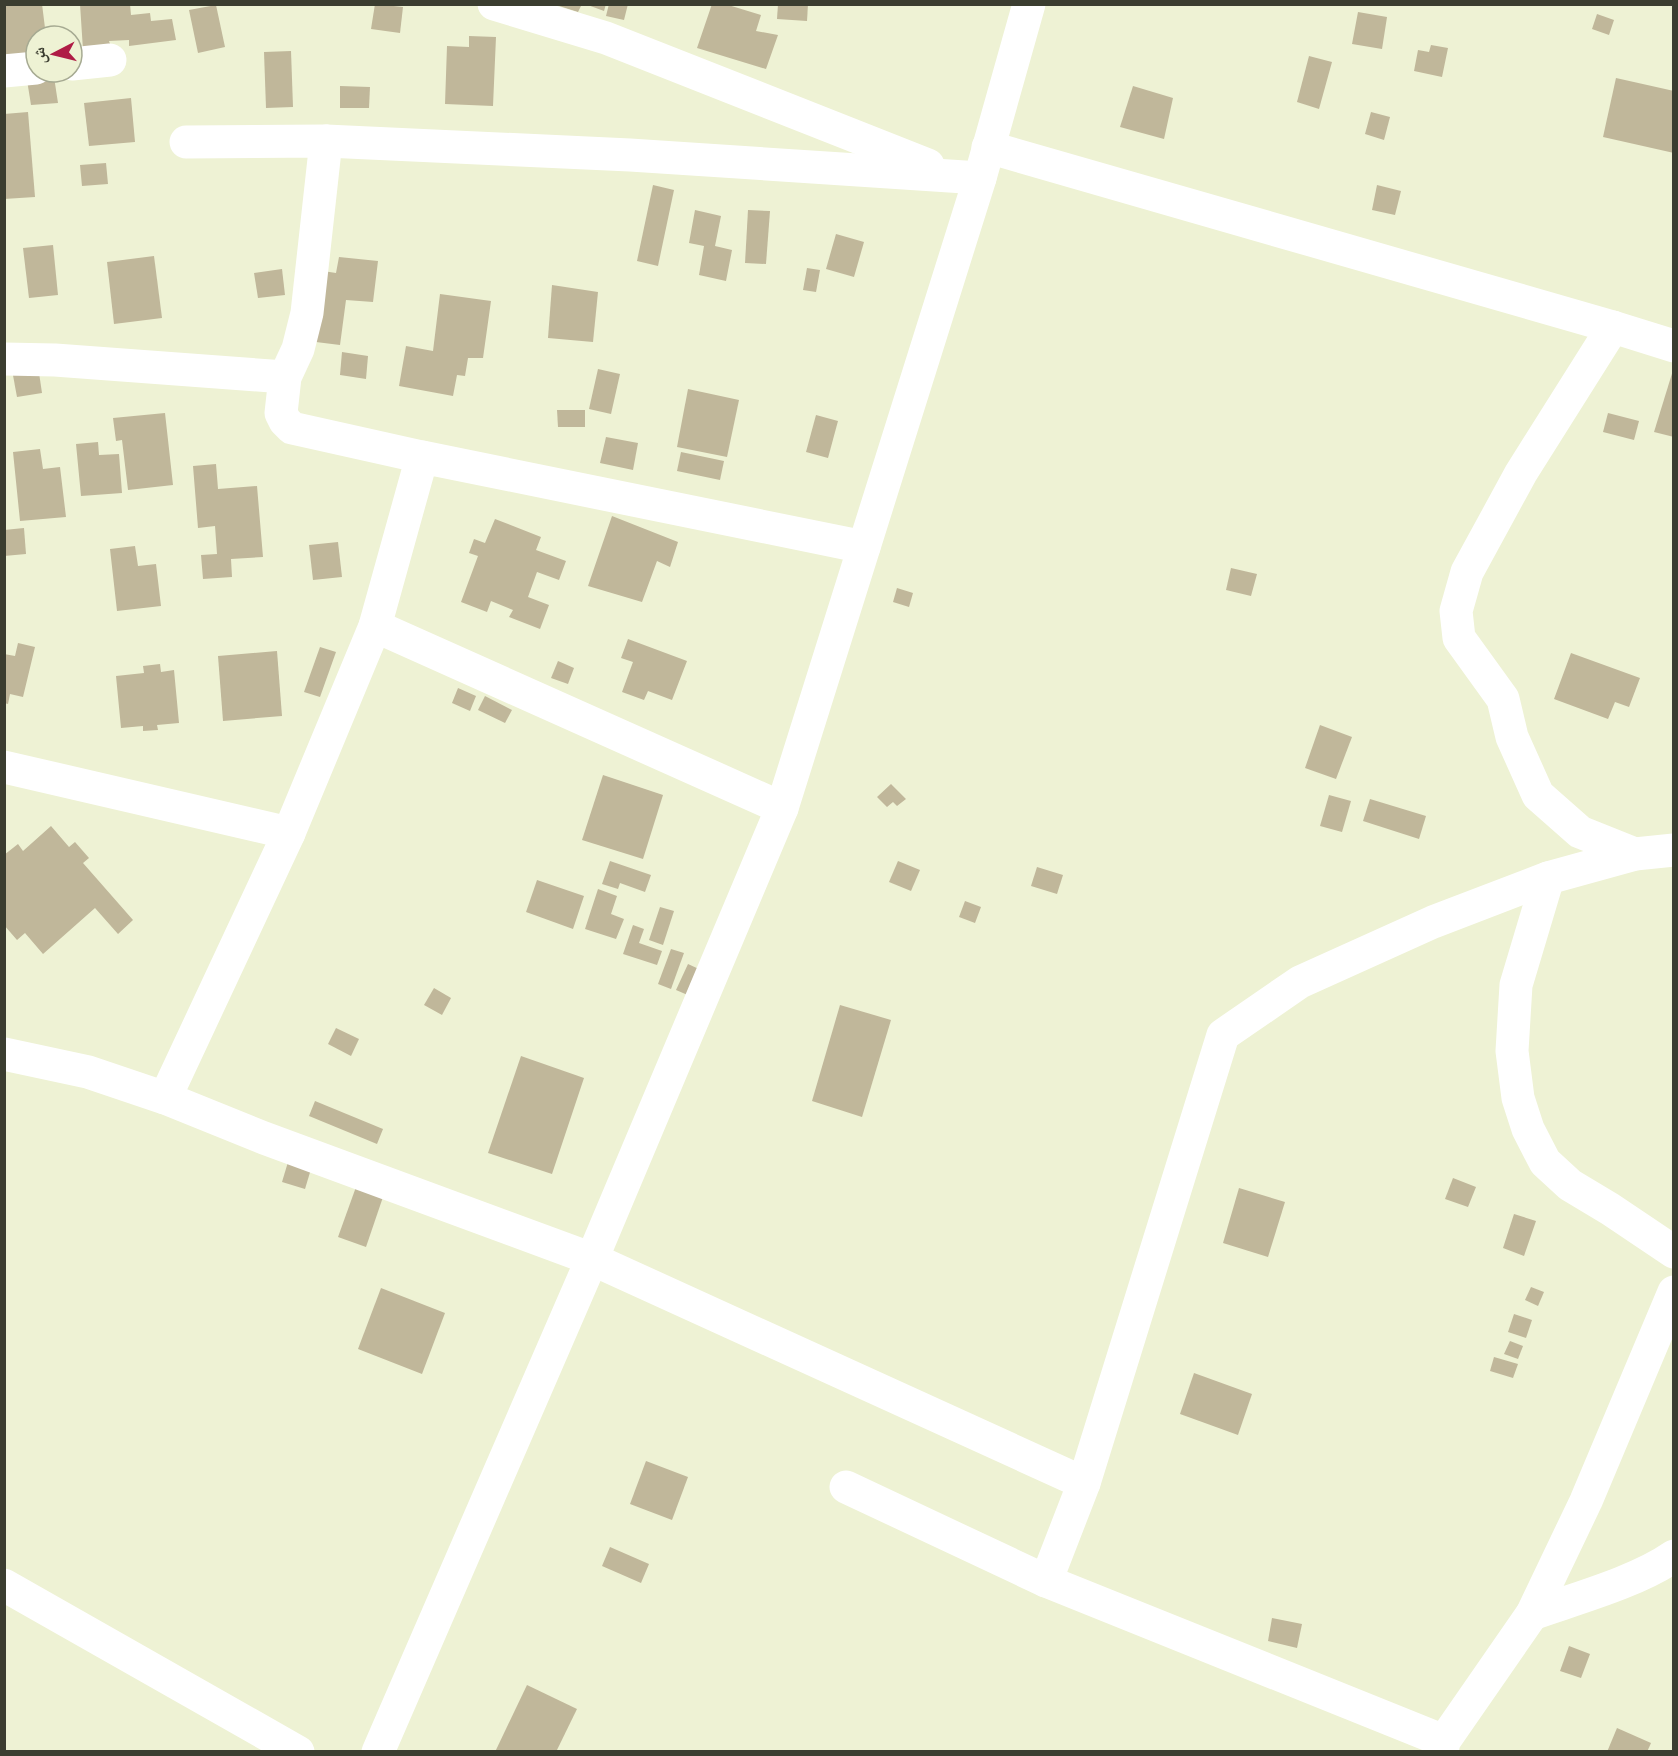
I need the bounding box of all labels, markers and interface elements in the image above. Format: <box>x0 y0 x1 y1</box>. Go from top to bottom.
north arrow <box>24 24 84 84</box>
text: ش <box>27 46 51 66</box>

